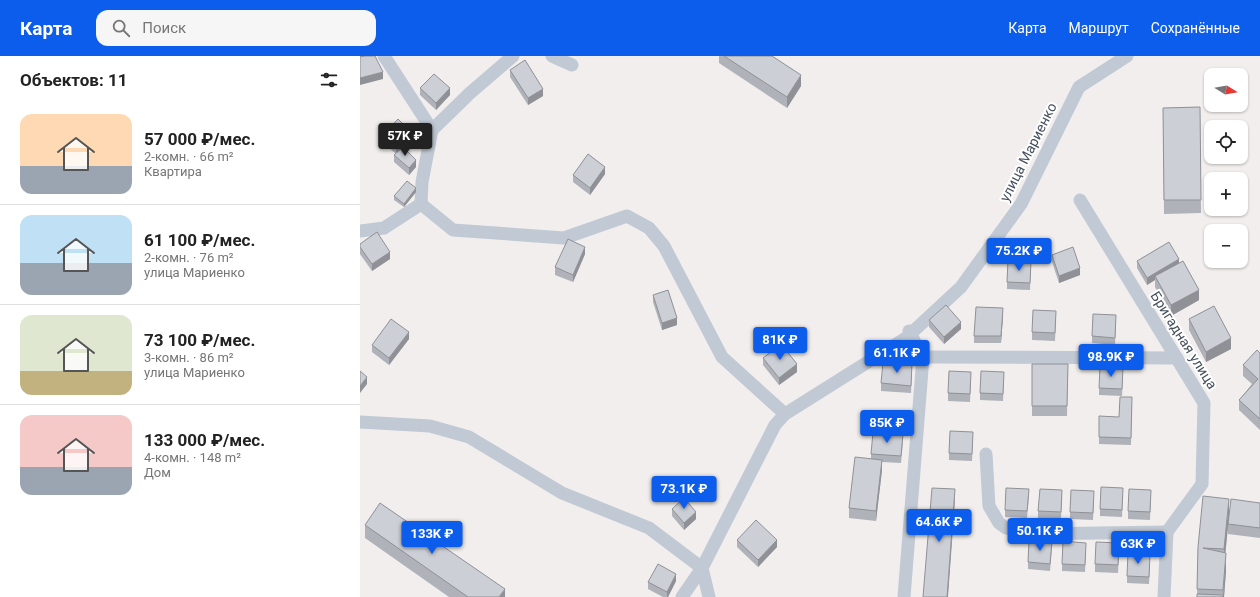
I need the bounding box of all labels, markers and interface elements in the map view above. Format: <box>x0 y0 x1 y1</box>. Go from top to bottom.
search box <box>96 10 376 46</box>
text: Карта <box>20 17 72 40</box>
icon: search <box>110 17 132 39</box>
text: Поиск <box>142 19 186 37</box>
text: Карта <box>1008 20 1047 36</box>
text: Маршрут <box>1069 20 1129 36</box>
text: Сохранённые <box>1151 20 1240 36</box>
north arrow <box>1204 68 1248 112</box>
map controls <box>1204 68 1248 268</box>
icon: filters <box>318 69 340 91</box>
text: Объектов: 11 <box>20 70 127 90</box>
street label: улица Мариенко <box>996 100 1060 204</box>
button: locate <box>1204 120 1248 164</box>
pin: 57K ₽ <box>377 123 433 157</box>
text: 57K ₽ <box>387 128 423 143</box>
text: 57 000 ₽/мес. <box>144 129 255 149</box>
icon: home <box>52 130 100 178</box>
text: 2-комн. · 66 m² <box>144 149 234 164</box>
text: Квартира <box>144 164 202 179</box>
button: + <box>1204 172 1248 216</box>
button: − <box>1204 224 1248 268</box>
text: 61 100 ₽/мес. <box>144 230 255 250</box>
icon: home <box>52 231 100 279</box>
pin: 75.2K ₽ <box>982 238 1056 272</box>
text: 75.2K ₽ <box>996 243 1042 258</box>
text: 2-комн. · 76 m² <box>144 250 234 265</box>
text: улица Мариенко <box>144 265 245 280</box>
street label: Бригадная улица <box>1148 288 1220 392</box>
pin: 81K ₽ <box>752 327 808 361</box>
text: 73 100 ₽/мес. <box>144 330 255 350</box>
icon: home <box>52 331 100 379</box>
text: 81K ₽ <box>762 332 798 347</box>
pin: 61.1K ₽ <box>860 340 934 374</box>
pin: 98.9K ₽ <box>1074 344 1148 378</box>
text: 61.1K ₽ <box>874 345 920 360</box>
text: 98.9K ₽ <box>1088 349 1134 364</box>
text: 3-комн. · 86 m² <box>144 350 234 365</box>
text: улица Мариенко <box>144 365 245 380</box>
pin: 85K ₽ <box>859 410 915 444</box>
text: 85K ₽ <box>869 415 905 430</box>
text: 133 000 ₽/мес. <box>144 430 265 450</box>
icon: home <box>52 431 100 479</box>
text: 4-комн. · 148 m² <box>144 450 241 465</box>
text: Дом <box>144 465 171 480</box>
pin: 73.1K ₽ <box>647 476 721 510</box>
text: 73.1K ₽ <box>661 481 707 496</box>
pin: 64.6K ₽ <box>902 509 976 543</box>
text: 64.6K ₽ <box>916 514 962 529</box>
pin: 50.1K ₽ <box>1003 518 1077 552</box>
pin: 133K ₽ <box>399 521 465 555</box>
text: 50.1K ₽ <box>1017 523 1063 538</box>
text: 133K ₽ <box>410 526 454 541</box>
pin: 63K ₽ <box>1110 531 1166 565</box>
text: 63K ₽ <box>1120 536 1156 551</box>

